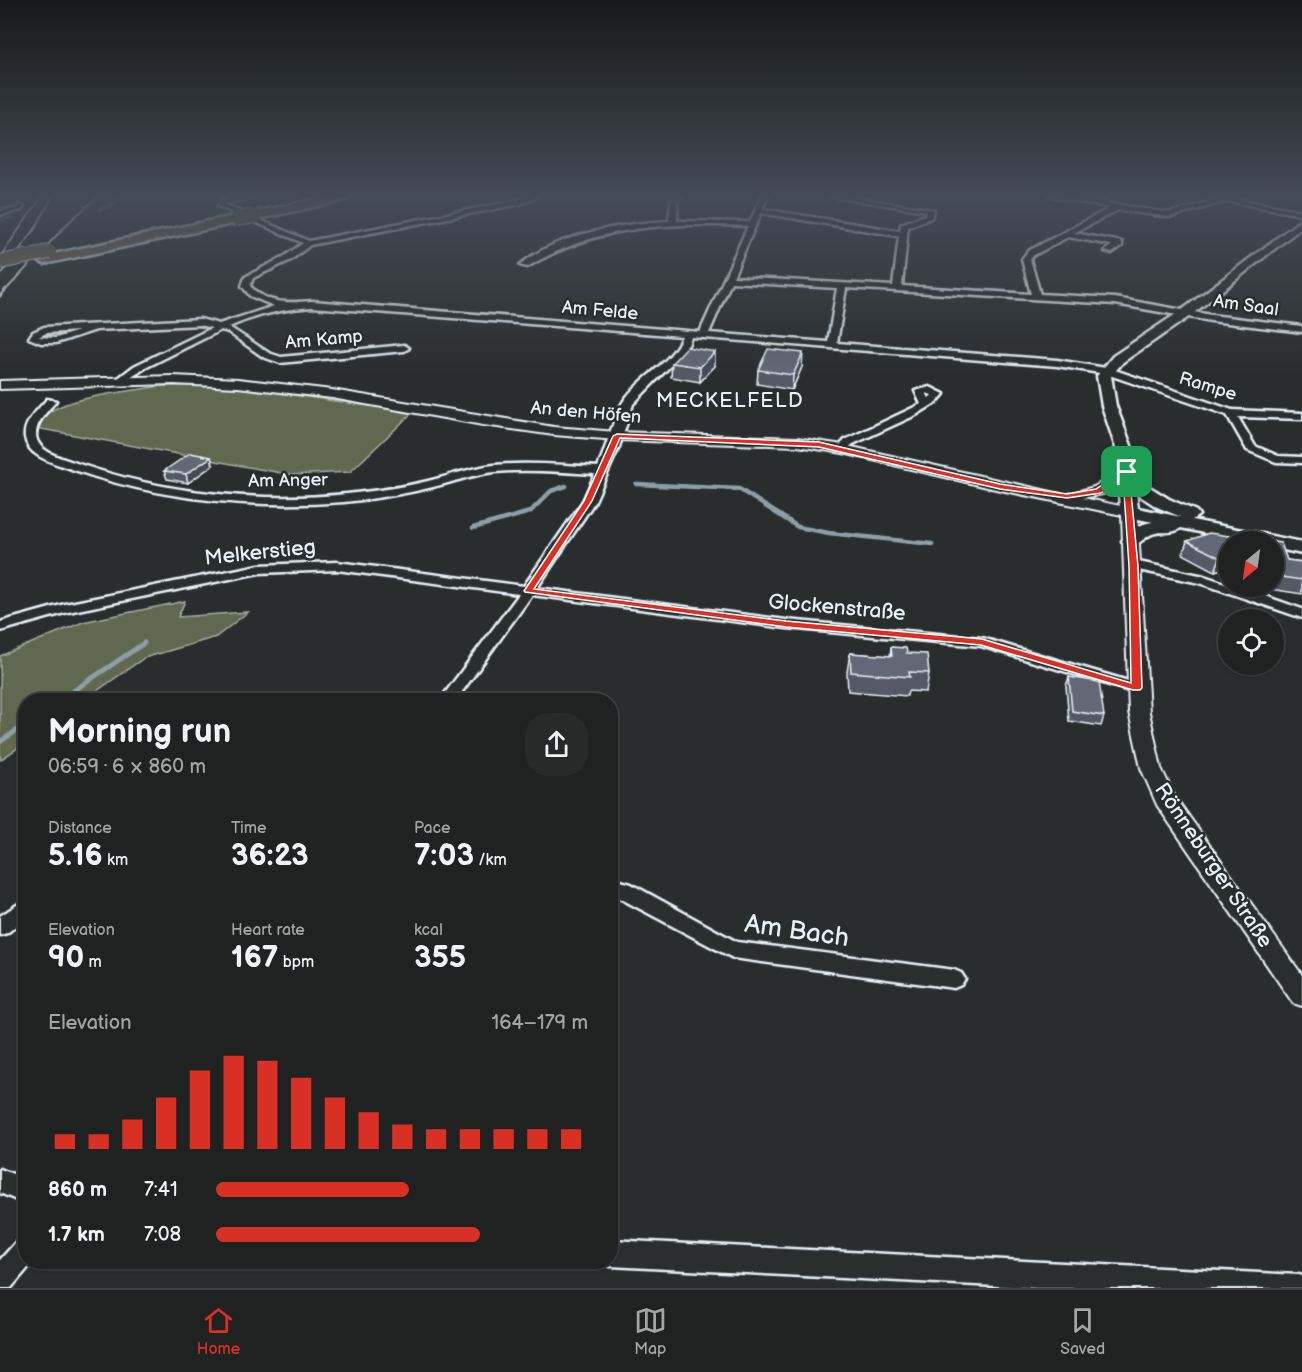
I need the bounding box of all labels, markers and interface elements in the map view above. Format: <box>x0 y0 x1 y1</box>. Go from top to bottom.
street label: Am Saal <box>1212 291 1280 320</box>
street label: Am Felde <box>561 297 639 324</box>
street label: Am Kamp <box>284 326 364 353</box>
street label: Rampe <box>1177 368 1239 405</box>
district label: MECKELFELD <box>656 389 804 413</box>
street label: An den Höfen <box>530 397 642 428</box>
pin <box>1101 446 1152 497</box>
icon: arrive <box>1110 455 1143 488</box>
street label: Am Anger <box>248 469 328 492</box>
north arrow <box>1218 531 1284 597</box>
map controls <box>1218 531 1284 675</box>
street label: Melkerstieg <box>203 534 317 571</box>
street label: Glockenstraße <box>767 589 907 626</box>
button: locate <box>1218 609 1284 675</box>
text: Morning run <box>48 712 231 752</box>
button: share <box>525 713 588 776</box>
text: 06:59 · 6 × 860 m <box>48 755 206 779</box>
street label: Rönneburger Straße <box>1149 778 1278 952</box>
text: Distance <box>48 819 112 838</box>
text: Time <box>231 819 266 838</box>
text: Pace <box>414 819 450 838</box>
text: 5.16 <box>48 838 103 874</box>
text: 36:23 <box>231 838 309 874</box>
text: 7:03 <box>414 838 474 874</box>
text: km <box>103 851 128 870</box>
text: /km <box>474 851 507 870</box>
street label: Am Bach <box>743 909 851 954</box>
text: Elevation <box>48 921 115 940</box>
text: Heart rate <box>231 921 305 940</box>
text: kcal <box>414 921 443 940</box>
text: 90 <box>48 940 84 976</box>
text: 167 <box>231 940 278 976</box>
text: 355 <box>414 940 466 976</box>
text: m <box>84 953 102 972</box>
text: bpm <box>278 953 314 972</box>
text: Elevation <box>48 1011 131 1035</box>
text: 164–179 m <box>492 1011 588 1035</box>
text: 860 m <box>48 1178 107 1202</box>
text: 7:41 <box>144 1178 178 1202</box>
text: 1.7 km <box>48 1223 105 1247</box>
text: 7:08 <box>144 1223 181 1247</box>
tab: Home <box>197 1304 240 1359</box>
tab: Map <box>634 1304 667 1359</box>
tab: Saved <box>1060 1304 1105 1359</box>

